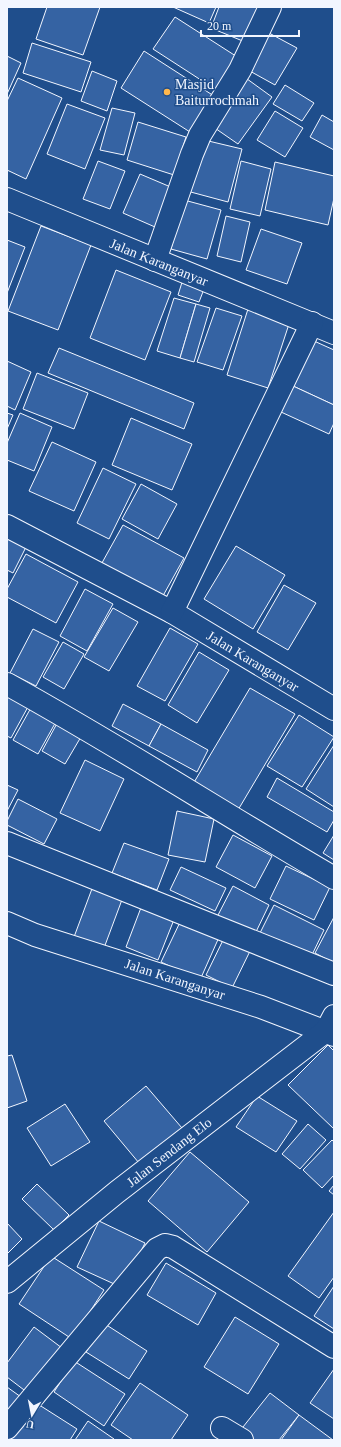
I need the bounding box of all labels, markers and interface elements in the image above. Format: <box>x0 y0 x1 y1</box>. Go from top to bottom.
scale bar <box>201 12 299 38</box>
text: 20 m <box>207 19 232 33</box>
place label: Masjid Baiturrochmah <box>175 77 259 108</box>
marker: Masjid Baiturrochmah <box>162 87 172 97</box>
street label: Jalan Karanganyar <box>108 236 210 289</box>
street label: Jalan Karanganyar <box>204 628 302 695</box>
street label: Jalan Karanganyar <box>123 956 227 1003</box>
street label: Jalan Sendang Elo <box>124 1115 215 1190</box>
north arrow <box>12 1395 52 1435</box>
text: U <box>25 1418 35 1431</box>

